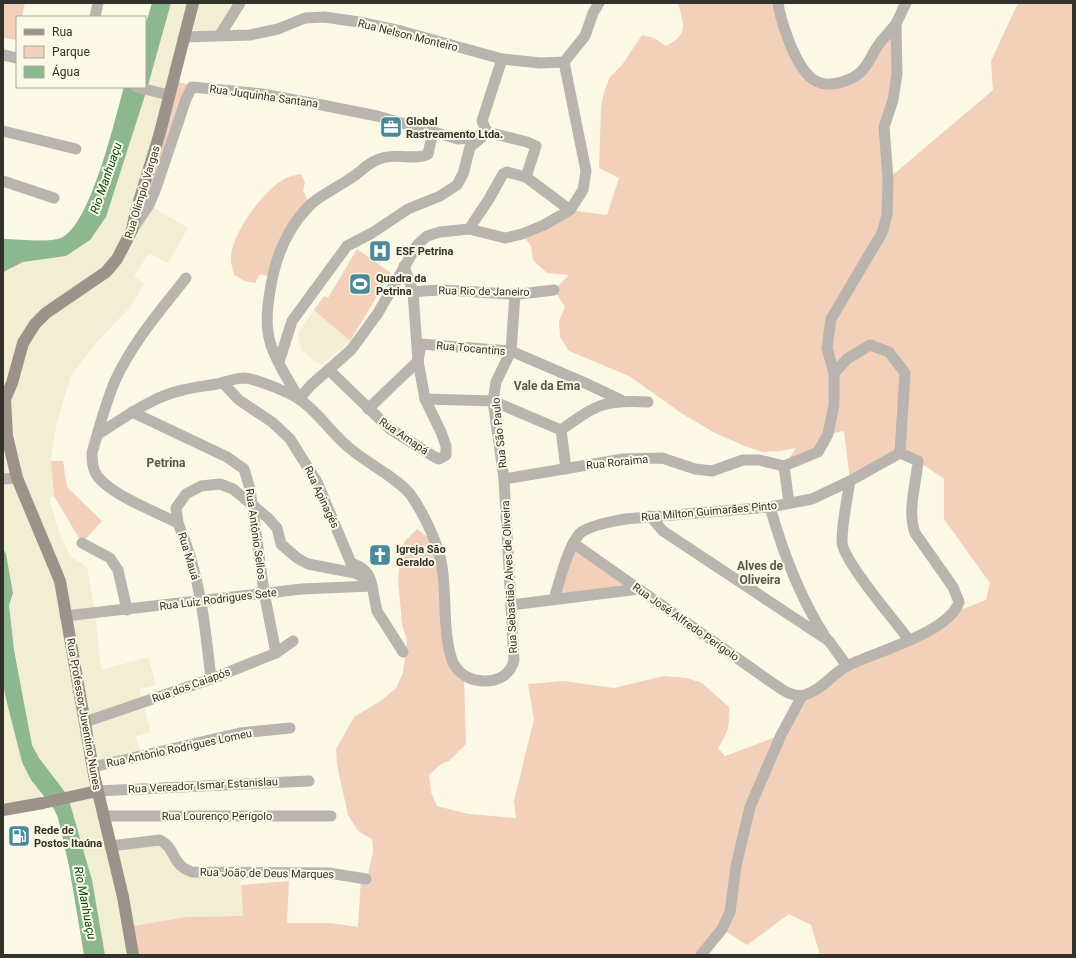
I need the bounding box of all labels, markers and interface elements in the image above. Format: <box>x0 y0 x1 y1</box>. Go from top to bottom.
legend <box>16 16 146 88</box>
street label: Rua Nelson Monteiro <box>357 17 459 54</box>
text: Rua <box>52 25 73 39</box>
text: Parque <box>52 45 90 59</box>
text: Água <box>52 64 80 79</box>
street label: Rua Juquinha Santana <box>209 82 319 111</box>
office icon: Global Rastreamento Ltda. <box>378 114 404 140</box>
place label: Global Rastreamento Ltda. <box>406 115 503 141</box>
water label: Rio Manhuaçu <box>87 140 125 215</box>
street label: Rua Olímpio Vargas <box>122 144 163 240</box>
hospital icon: ESF Petrina <box>367 238 393 264</box>
place label: ESF Petrina <box>396 245 454 258</box>
sports icon: Quadra da Petrina <box>347 271 373 297</box>
place label: Quadra da Petrina <box>376 272 426 298</box>
street label: Rua Rio de Janeiro <box>438 284 530 299</box>
street label: Rua Tocantins <box>436 339 506 358</box>
district label: Vale da Ema <box>514 379 581 393</box>
street label: Rua São Paulo <box>489 397 510 469</box>
street label: Rua Amapá <box>377 415 431 458</box>
street label: Rua Roraima <box>585 453 649 472</box>
district label: Petrina <box>147 456 186 470</box>
street label: Rua Apinagés <box>301 464 342 531</box>
street label: Rua Antônio Sellos <box>243 488 268 581</box>
street label: Rua Milton Guimarães Pinto <box>641 499 777 524</box>
street label: Rua Sebastião Alves de Oliveira <box>499 500 520 654</box>
street label: Rua Mauá <box>175 531 202 582</box>
church icon: Igreja São Geraldo <box>367 542 393 568</box>
place label: Igreja São Geraldo <box>396 543 446 569</box>
district label: Alves de Oliveira <box>737 559 784 587</box>
street label: Rua José Alfredo Perígolo <box>630 581 741 664</box>
street label: Rua Luiz Rodrigues Sete <box>159 586 278 613</box>
street label: Rua Professor Juventino Nunes <box>64 637 103 791</box>
street label: Rua dos Caiapós <box>150 665 232 706</box>
street label: Rua Antônio Rodrigues Lomeu <box>105 727 253 770</box>
street label: Rua Vereador Ismar Estanislau <box>128 775 278 796</box>
street label: Rua Lourenço Perígolo <box>162 810 272 823</box>
fuel station icon: Rede de Postos Itaúna <box>6 823 32 849</box>
place label: Rede de Postos Itaúna <box>34 824 102 850</box>
water label: Rio Manhuaçu <box>71 865 99 941</box>
street label: Rua João de Deus Marques <box>200 866 335 881</box>

